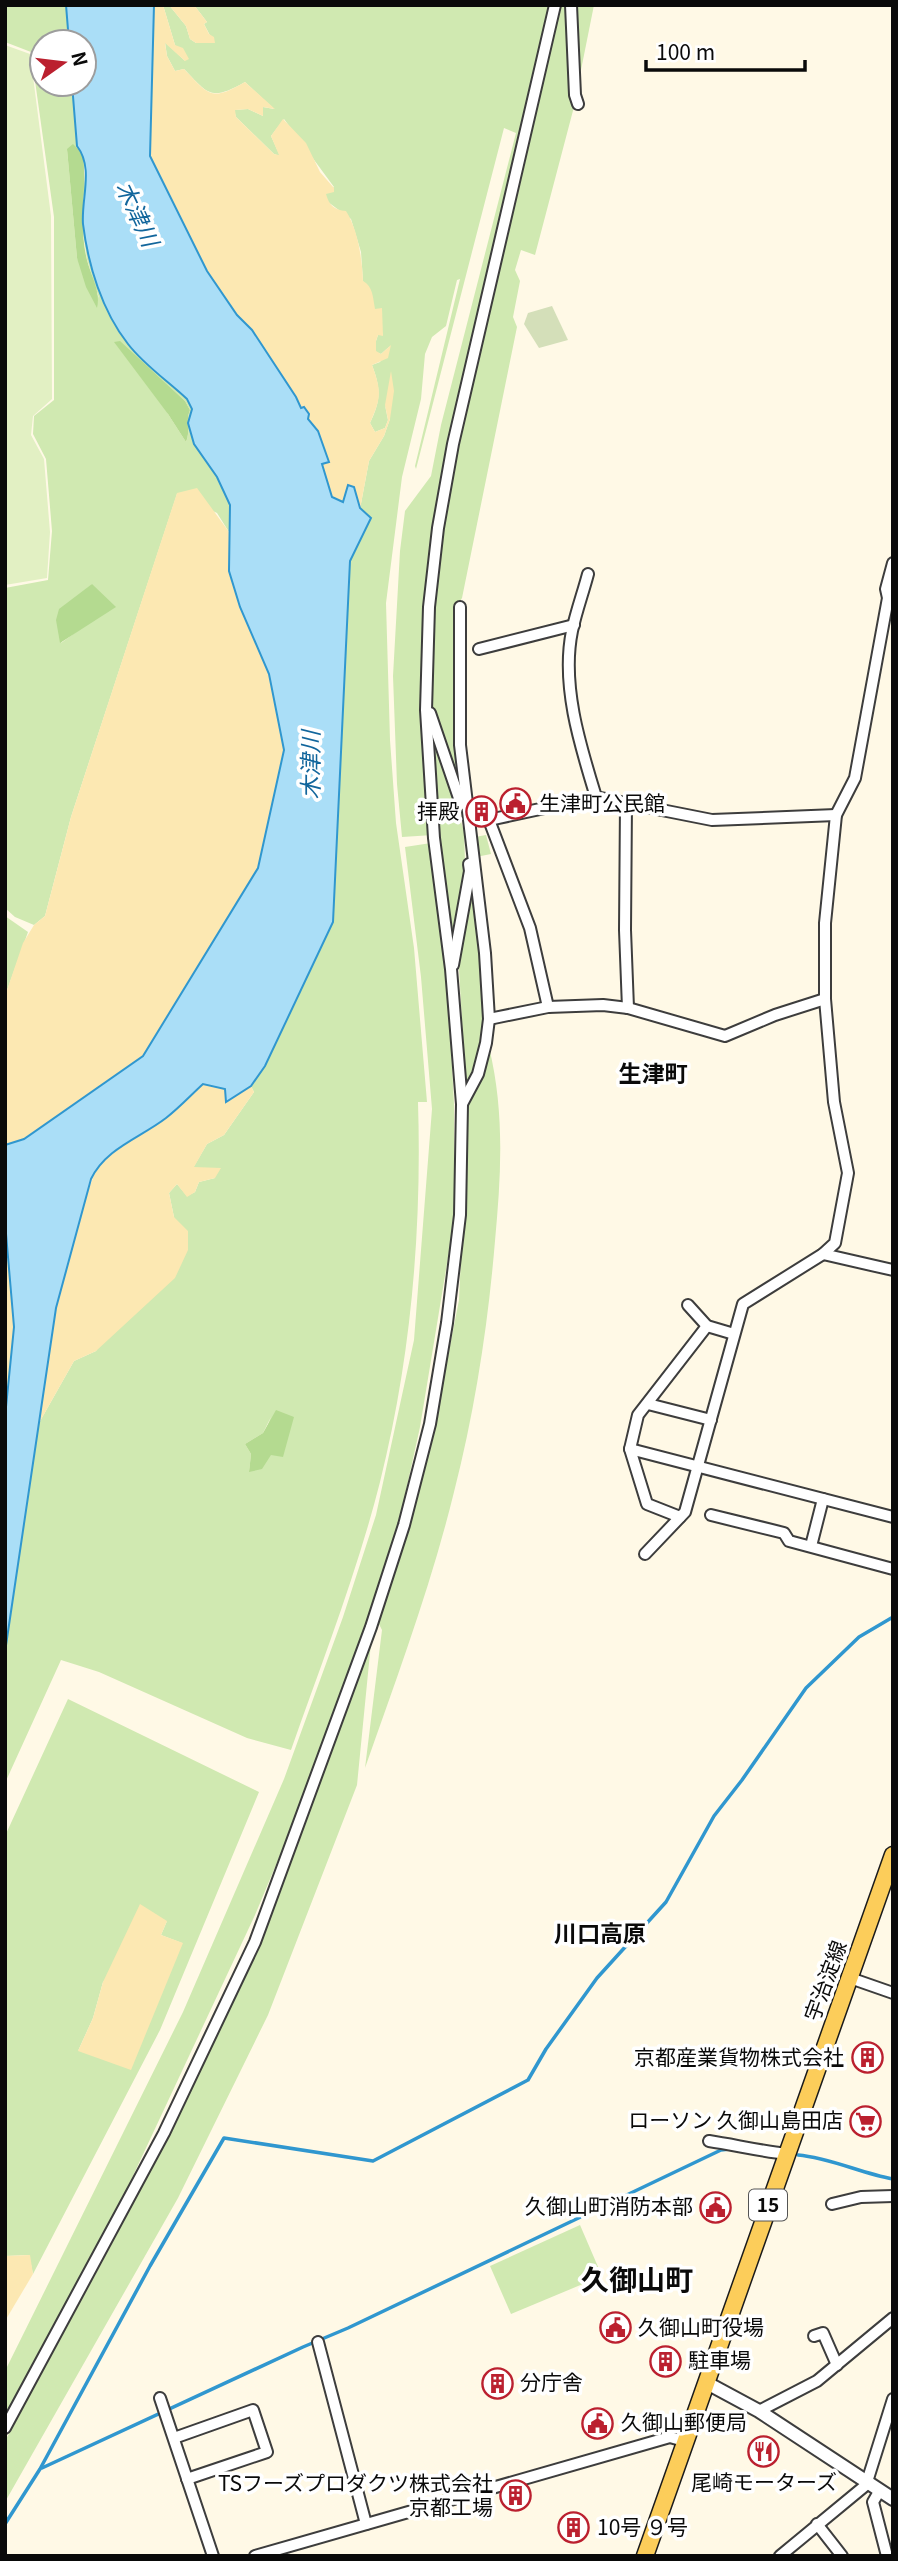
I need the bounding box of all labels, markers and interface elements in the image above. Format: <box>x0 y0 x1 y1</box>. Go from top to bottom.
north arrow <box>28 28 98 98</box>
scale bar <box>646 28 805 72</box>
text: 100 m <box>656 36 715 66</box>
text: N <box>66 48 96 69</box>
water label: 木津川 <box>109 175 170 254</box>
water label: 木津川 <box>292 728 326 800</box>
public building icon: 生津町公民館 <box>499 787 533 821</box>
place label: 生津町公民館 <box>539 787 665 817</box>
place label: 拝殿 <box>417 795 459 825</box>
building icon: 拝殿 <box>465 795 499 829</box>
district label: 生津町 <box>619 1055 688 1089</box>
district label: 川口高原 <box>554 1915 646 1949</box>
street label: 宇治淀線 <box>796 1936 853 2025</box>
place label: 京都産業貨物株式会社 <box>634 2041 844 2071</box>
building icon: 京都産業貨物株式会社 <box>850 2041 884 2075</box>
place label: ローソン 久御山島田店 <box>628 2104 843 2134</box>
supermarket icon: ローソン 久御山島田店 <box>849 2104 883 2138</box>
place label: 久御山町消防本部 <box>525 2190 693 2220</box>
public building icon: 久御山町消防本部 <box>699 2190 733 2224</box>
road number: 15 <box>749 2190 787 2220</box>
district label: 久御山町 <box>581 2258 693 2298</box>
public building icon: 久御山町役場 <box>598 2311 632 2345</box>
place label: 久御山町役場 <box>638 2311 764 2341</box>
building icon: 駐車場 <box>648 2344 682 2378</box>
place label: 駐車場 <box>688 2344 751 2374</box>
building icon: 分庁舎 <box>480 2366 514 2400</box>
place label: 分庁舎 <box>520 2366 583 2396</box>
public building icon: 久御山郵便局 <box>581 2406 615 2440</box>
place label: 久御山郵便局 <box>621 2406 747 2436</box>
restaurant icon: 尾崎モーターズ <box>747 2434 781 2468</box>
place label: 尾崎モーターズ <box>691 2466 837 2496</box>
place label: TSフーズプロダクツ株式会社 京都工場 <box>218 2467 493 2521</box>
building icon: TSフーズプロダクツ株式会社 京都工場 <box>499 2479 533 2513</box>
building icon: 10号 ９号 <box>557 2511 591 2545</box>
place label: 10号 ９号 <box>597 2511 688 2541</box>

